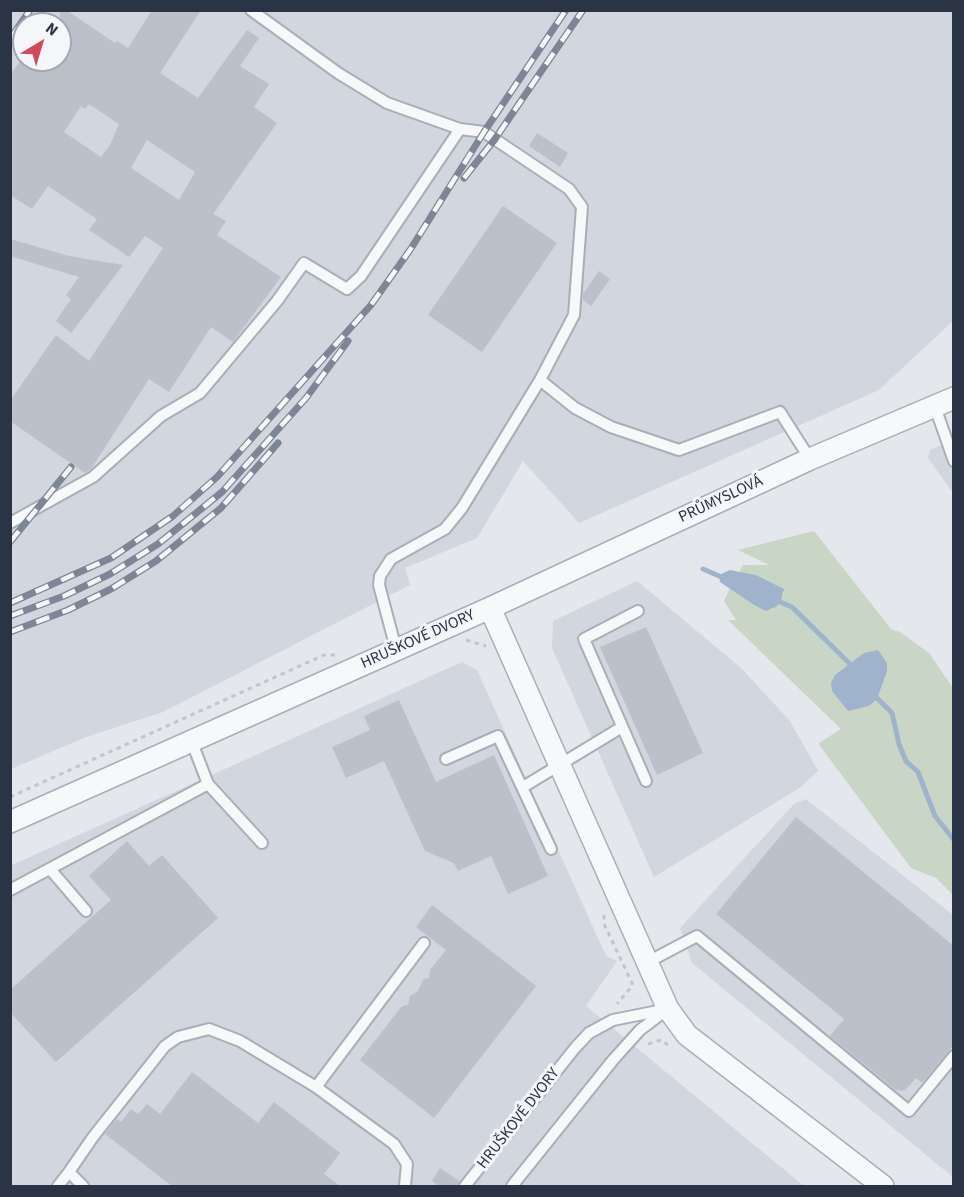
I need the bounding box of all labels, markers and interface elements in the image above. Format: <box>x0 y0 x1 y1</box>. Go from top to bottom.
north arrow <box>12 12 72 72</box>
text: N <box>41 17 63 41</box>
street label: PRŮMYSLOVÁ <box>676 472 766 528</box>
street label: HRUŠKOVÉ DVORY <box>358 606 478 674</box>
street label: HRUŠKOVÉ DVORY <box>474 1065 564 1173</box>

